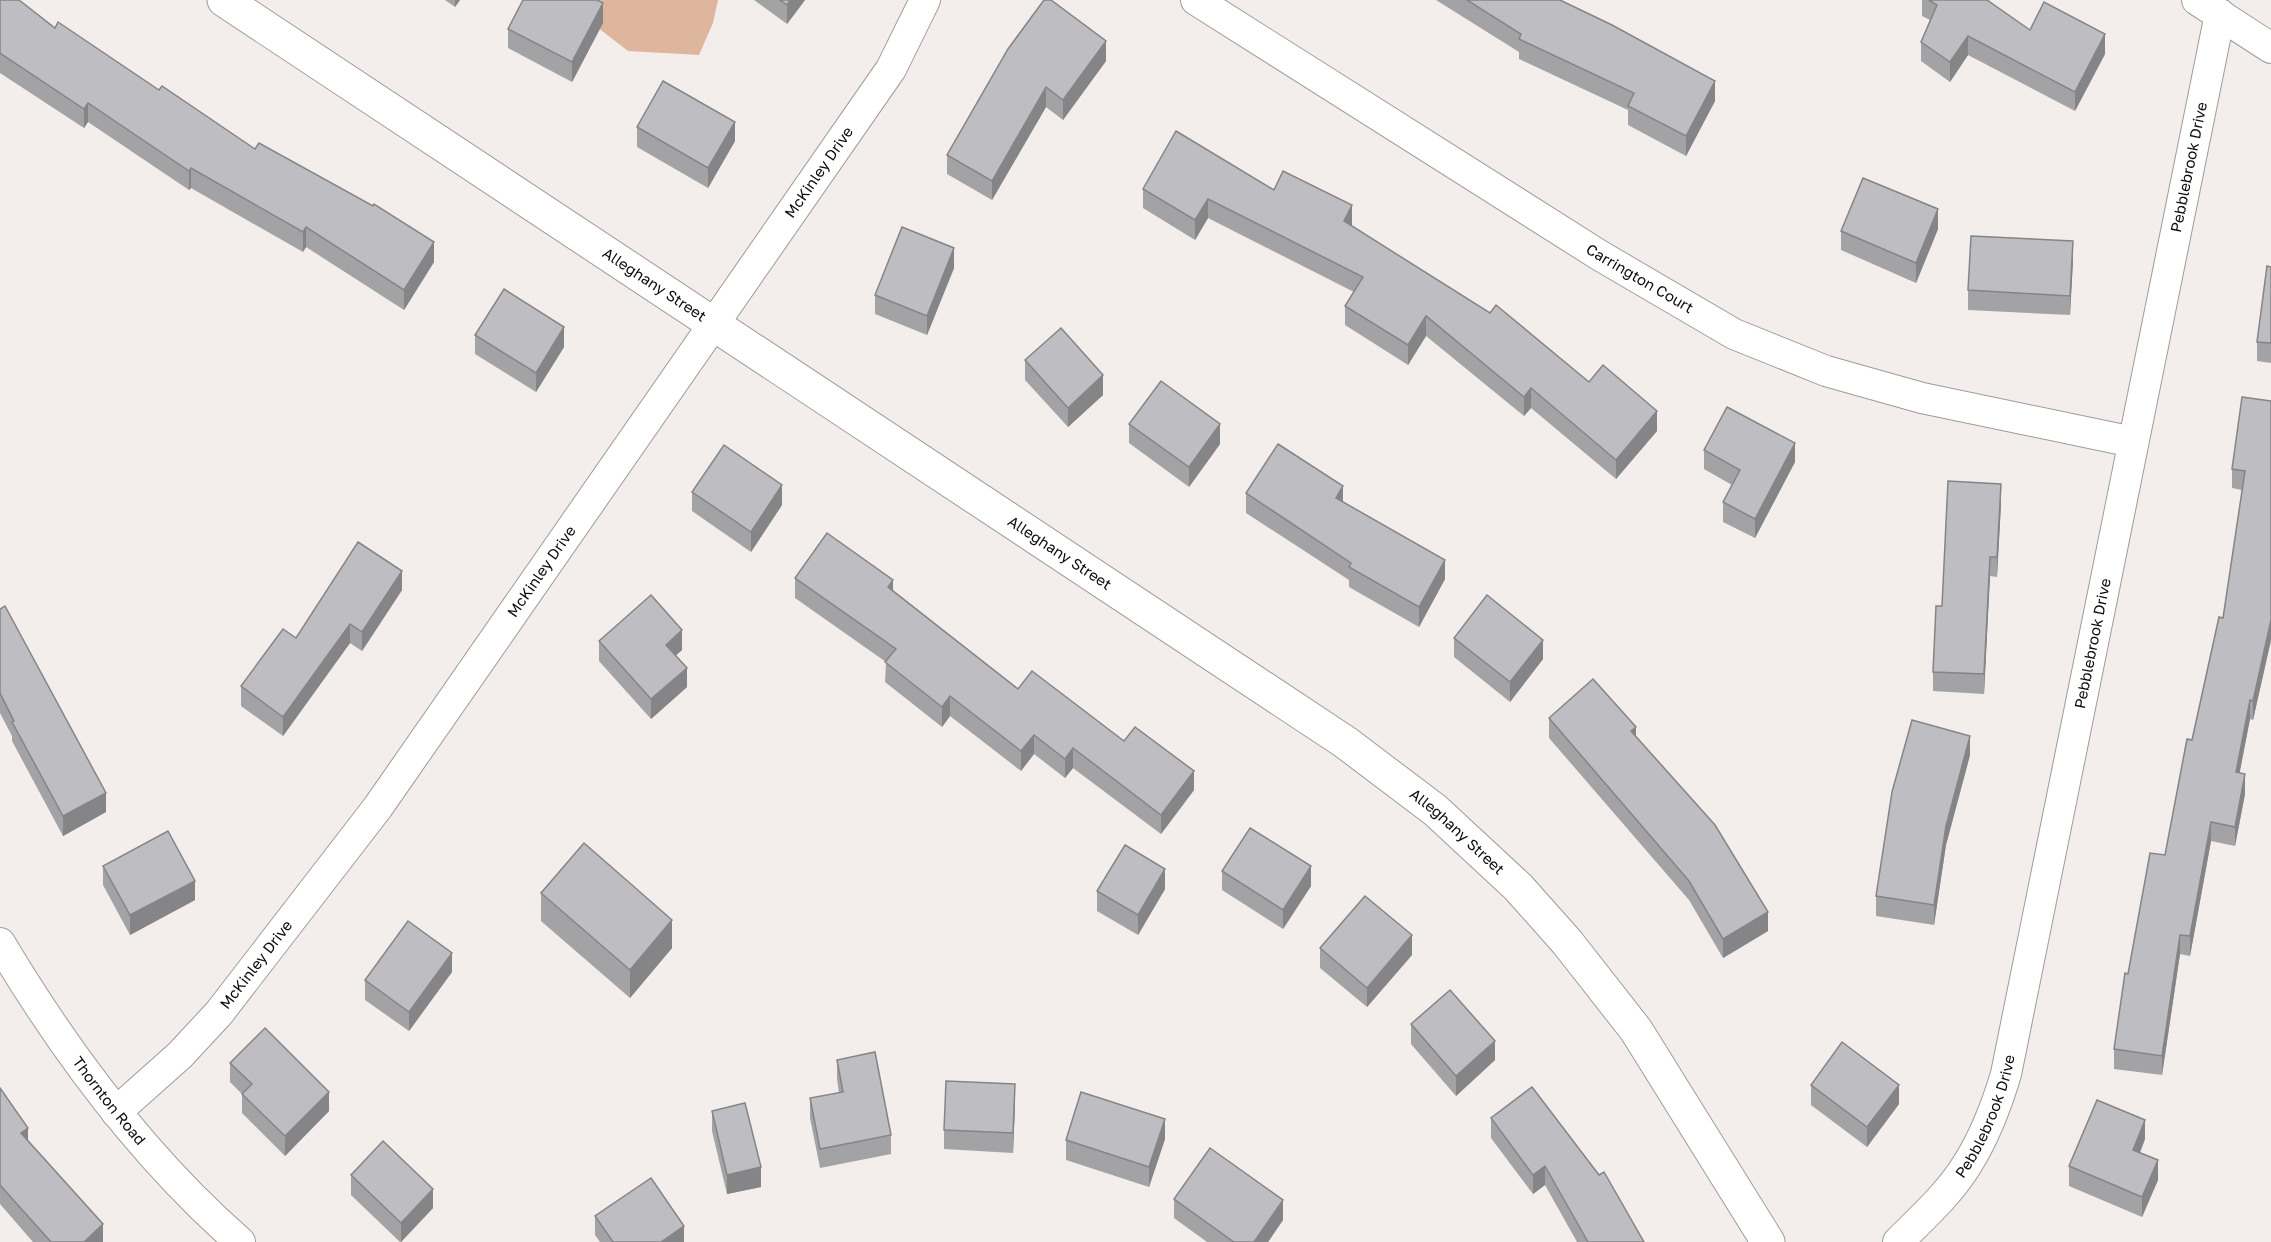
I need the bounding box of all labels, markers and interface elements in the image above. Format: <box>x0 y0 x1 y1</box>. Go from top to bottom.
street label: Pebblebrook Drive <box>2166 100 2210 234</box>
street label: McKinley Drive <box>780 123 856 221</box>
street label: Carrington Court <box>1583 239 1697 316</box>
street label: Alleghany Street <box>600 243 710 325</box>
street label: Alleghany Street <box>1005 511 1115 593</box>
street label: McKinley Drive <box>503 522 579 620</box>
street label: Pebblebrook Drive <box>2070 576 2114 710</box>
street label: Alleghany Street <box>1407 784 1509 878</box>
street label: McKinley Drive <box>216 916 296 1012</box>
street label: Thornton Road <box>69 1053 150 1148</box>
street label: Pebblebrook Drive <box>1951 1053 2018 1181</box>

